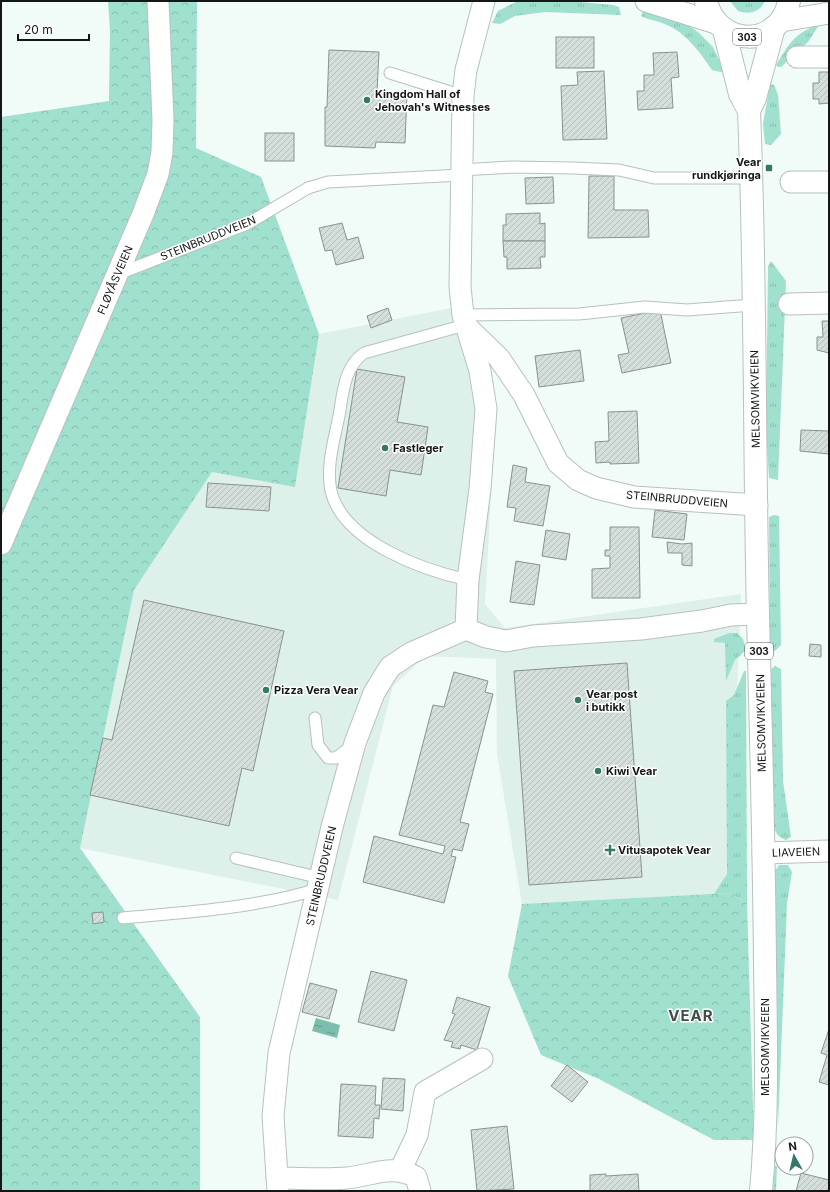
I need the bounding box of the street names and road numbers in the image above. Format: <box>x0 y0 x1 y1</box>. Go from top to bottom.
road number: 303 <box>733 29 761 45</box>
street label: STEINBRUDDVEIEN <box>158 212 258 264</box>
street label: FLØYÅSVEIEN <box>94 243 136 317</box>
street label: MELSOMVIKVEIEN <box>747 350 763 448</box>
street label: STEINBRUDDVEIEN <box>626 488 728 510</box>
road number: 303 <box>745 643 773 659</box>
street label: MELSOMVIKVEIEN <box>753 674 769 772</box>
street label: STEINBRUDDVEIEN <box>303 825 339 927</box>
street label: LIAVEIEN <box>772 844 820 860</box>
street label: MELSOMVIKVEIEN <box>758 998 772 1096</box>

